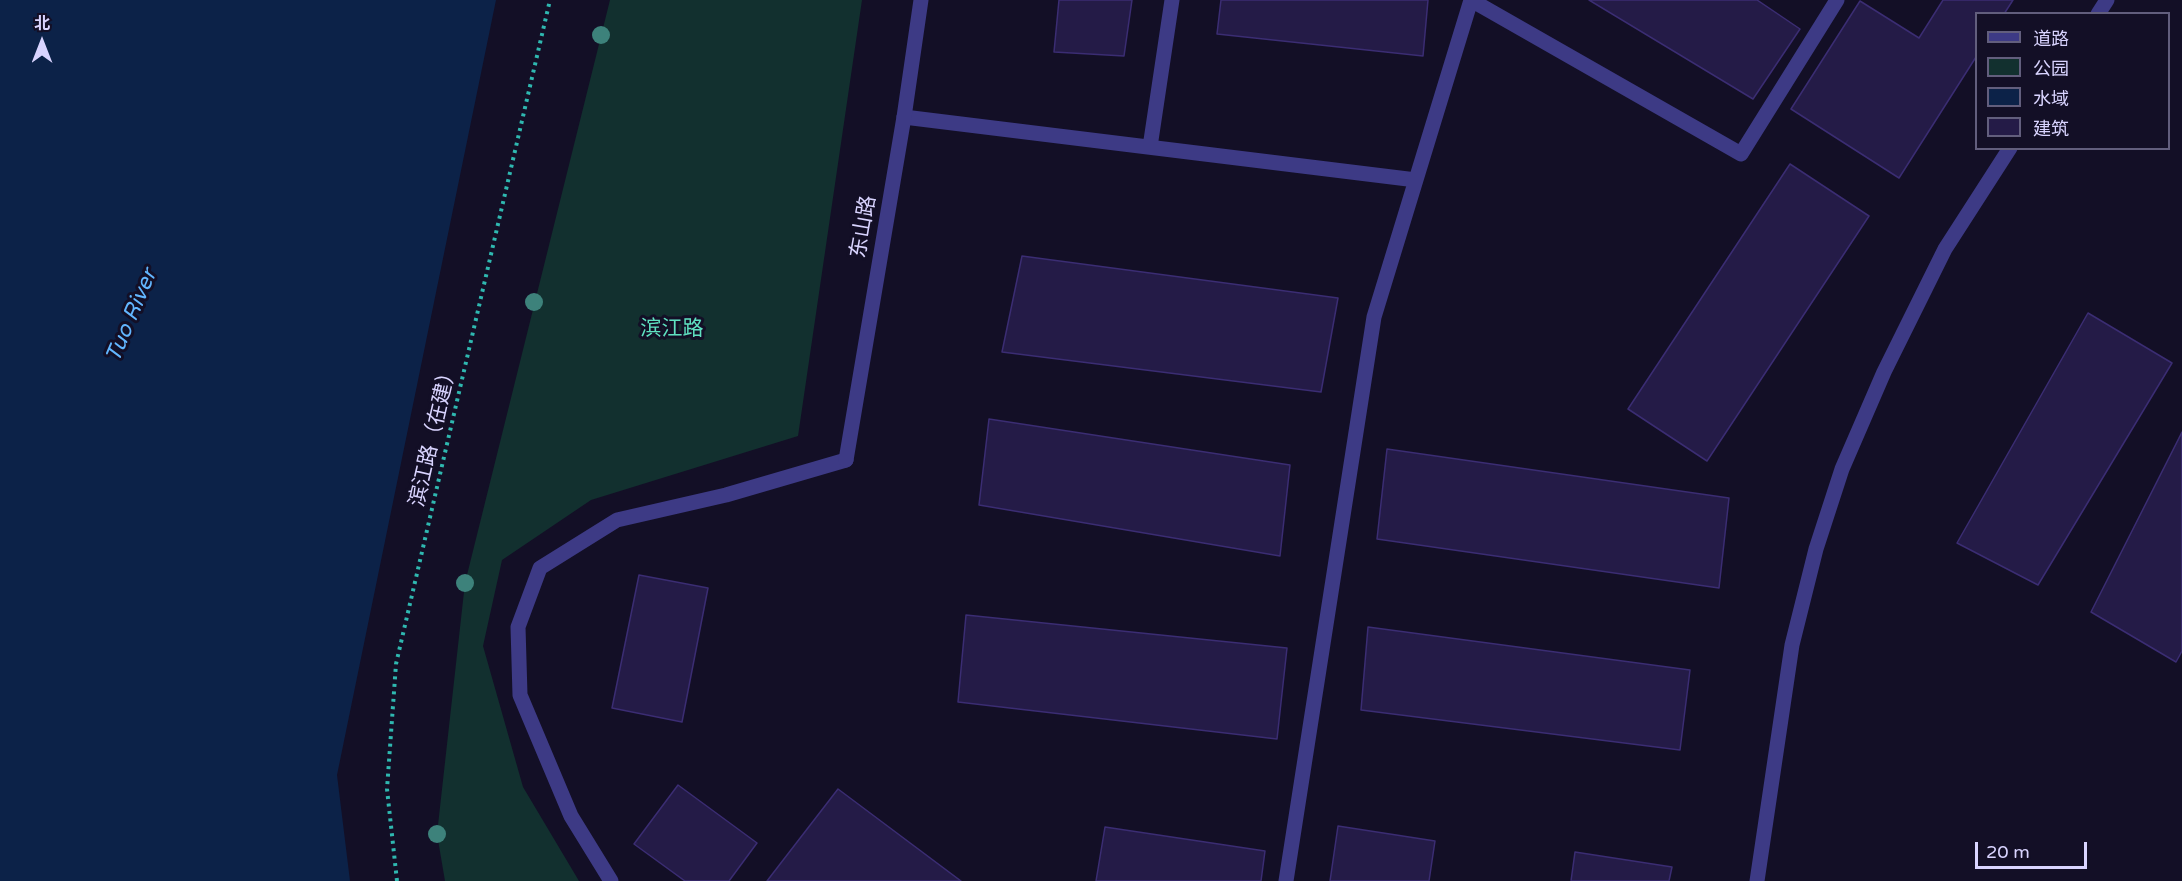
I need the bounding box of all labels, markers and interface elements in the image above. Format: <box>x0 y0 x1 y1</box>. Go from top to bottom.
north arrow <box>12 12 72 72</box>
legend <box>1975 12 2170 150</box>
text: 北 <box>34 14 50 34</box>
text: 道路 <box>2033 28 2069 50</box>
text: 公园 <box>2033 58 2069 80</box>
text: 水域 <box>2033 88 2069 110</box>
text: 建筑 <box>2033 118 2069 140</box>
street label: 东山路 <box>846 194 882 260</box>
water label: Tuo River <box>101 266 163 366</box>
park label: 滨江路 <box>641 316 703 342</box>
street label: 滨江路（在建） <box>405 361 463 509</box>
scale bar <box>1978 830 2090 868</box>
text: 20 m <box>1986 841 2030 863</box>

